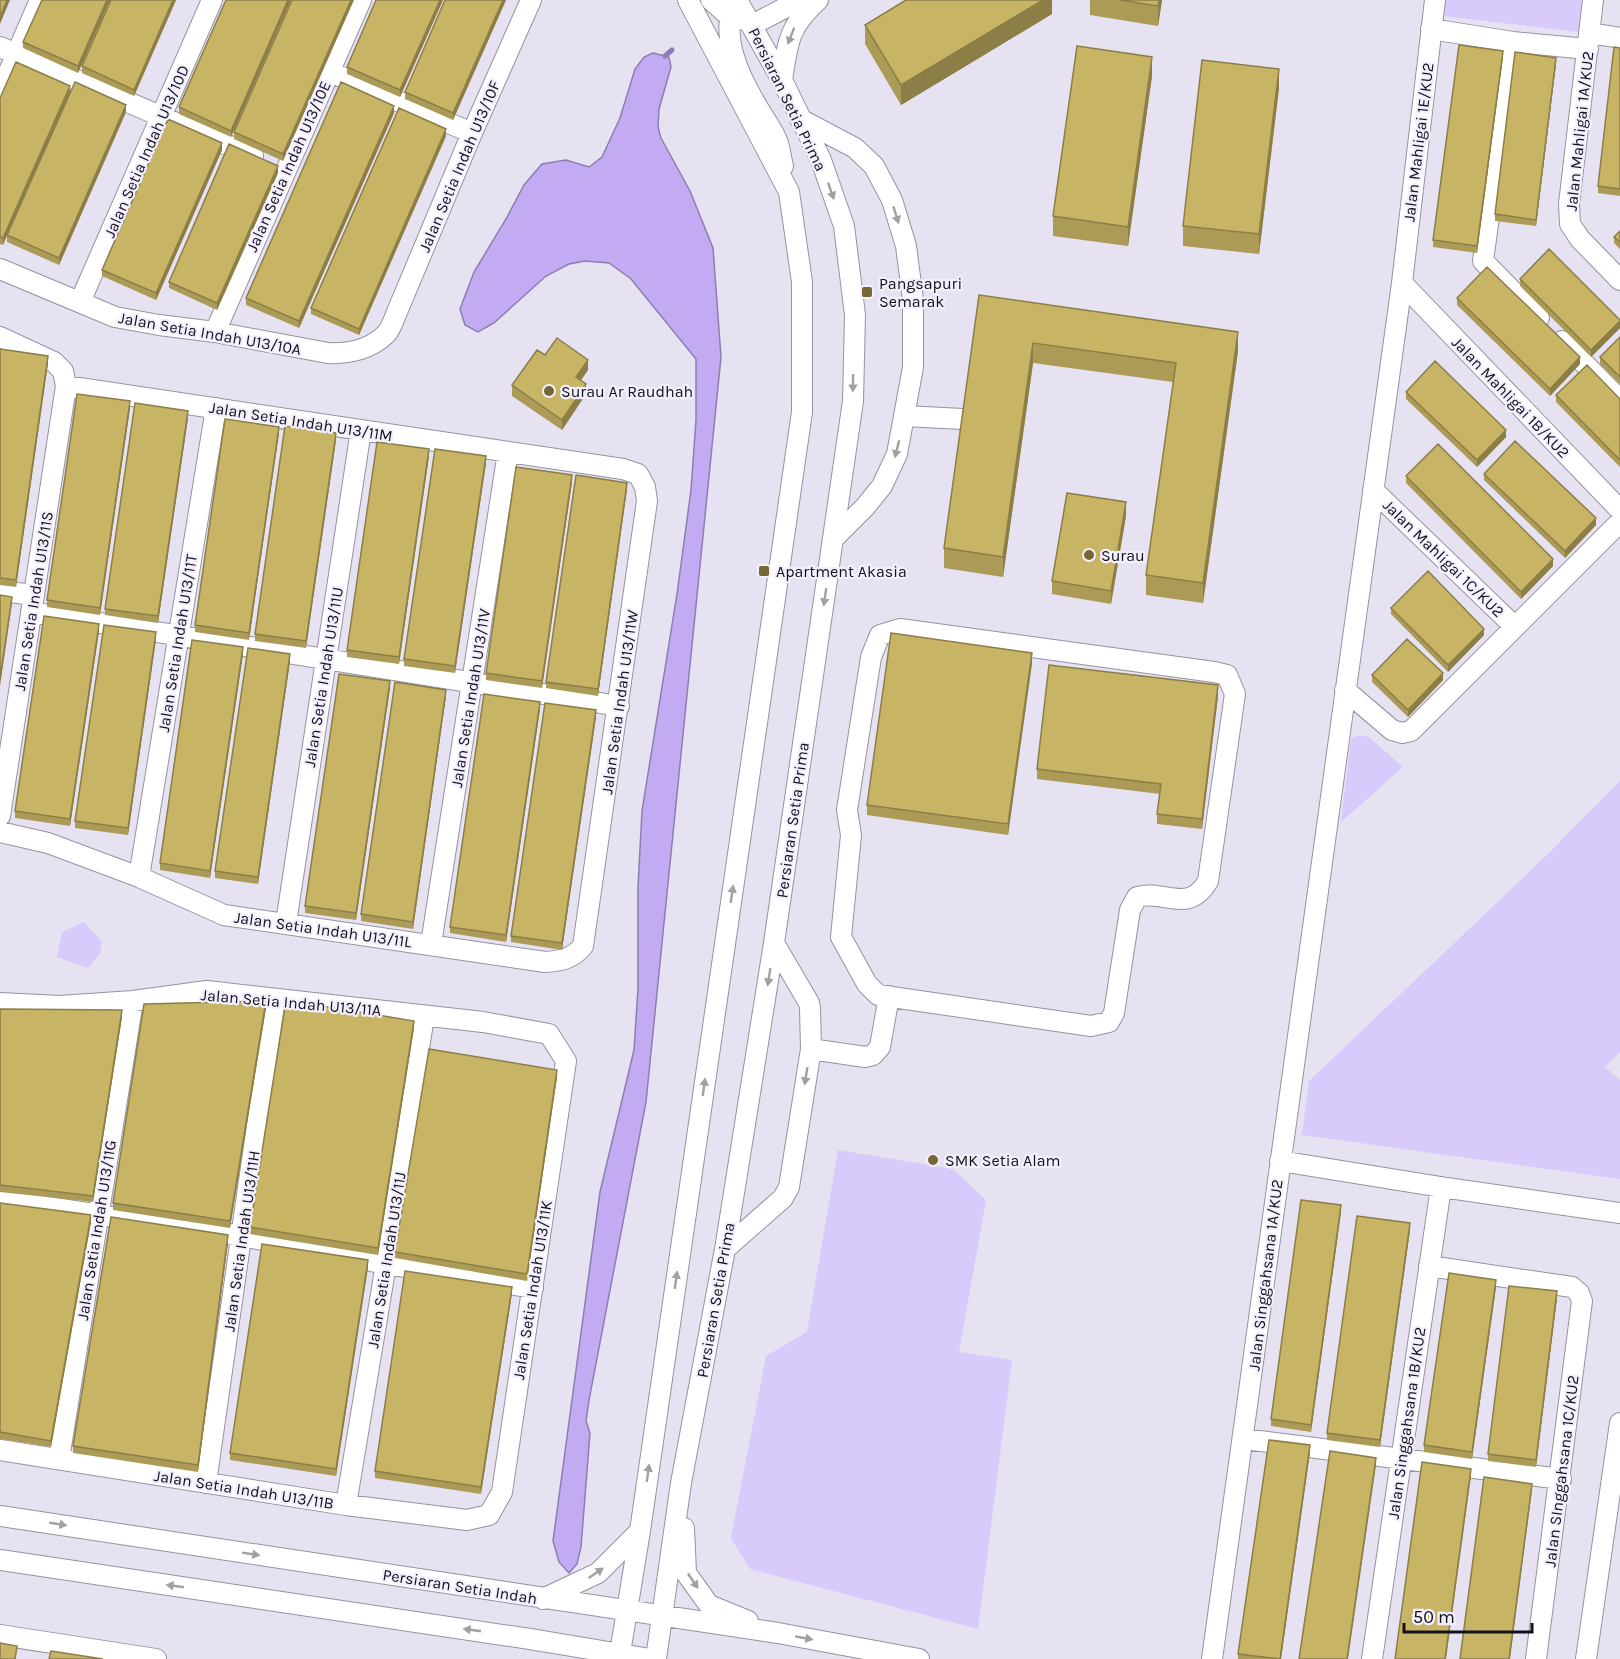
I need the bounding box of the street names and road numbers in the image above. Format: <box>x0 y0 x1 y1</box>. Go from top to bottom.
street label: Persiaran Setia Prima <box>745 24 831 174</box>
street label: Jalan Mahligai 1A/KU2 <box>1562 50 1597 212</box>
street label: Jalan Mahligai 1E/KU2 <box>1399 61 1438 223</box>
street label: Jalan Setia Indah U13/10D <box>100 62 193 240</box>
street label: Jalan Setia Indah U13/10E <box>242 78 335 255</box>
street label: Jalan Setia Indah U13/10F <box>415 78 504 255</box>
street label: Jalan Setia Indah U13/10A <box>117 308 303 359</box>
street label: Jalan Mahligai 1B/KU2 <box>1448 333 1573 462</box>
street label: Jalan Setia Indah U13/11M <box>208 398 394 445</box>
street label: Jalan Mahligai 1C/KU2 <box>1379 496 1508 621</box>
street label: Jalan Setia Indah U13/11S <box>10 510 57 692</box>
street label: Jalan Setia Indah U13/11T <box>154 553 201 733</box>
street label: Jalan Setia Indah U13/11U <box>300 586 347 769</box>
street label: Jalan Setia Indah U13/11V <box>447 607 494 789</box>
street label: Jalan Setia Indah U13/11W <box>597 608 642 796</box>
street label: Persiaran Setia Prima <box>772 741 813 899</box>
street label: Jalan Setia Indah U13/11L <box>233 908 414 951</box>
street label: Jalan Setia Indah U13/11A <box>200 985 382 1020</box>
street label: Jalan Setia Indah U13/11G <box>73 1139 120 1322</box>
street label: Jalan Setia Indah U13/11H <box>219 1149 264 1333</box>
street label: Jalan Setia Indah U13/11J <box>363 1171 410 1350</box>
street label: Jalan Singgahsana 1A/KU2 <box>1244 1178 1287 1372</box>
street label: Jalan Setia Indah U13/11K <box>509 1199 556 1381</box>
street label: Persiaran Setia Prima <box>692 1221 739 1379</box>
street label: Jalan Singgahsana 1B/KU2 <box>1384 1326 1429 1520</box>
street label: Jalan SInggahsana 1C/KU2 <box>1540 1374 1583 1568</box>
street label: Jalan Setia Indah U13/11B <box>153 1466 335 1513</box>
street label: Persiaran Setia Indah <box>381 1565 539 1608</box>

